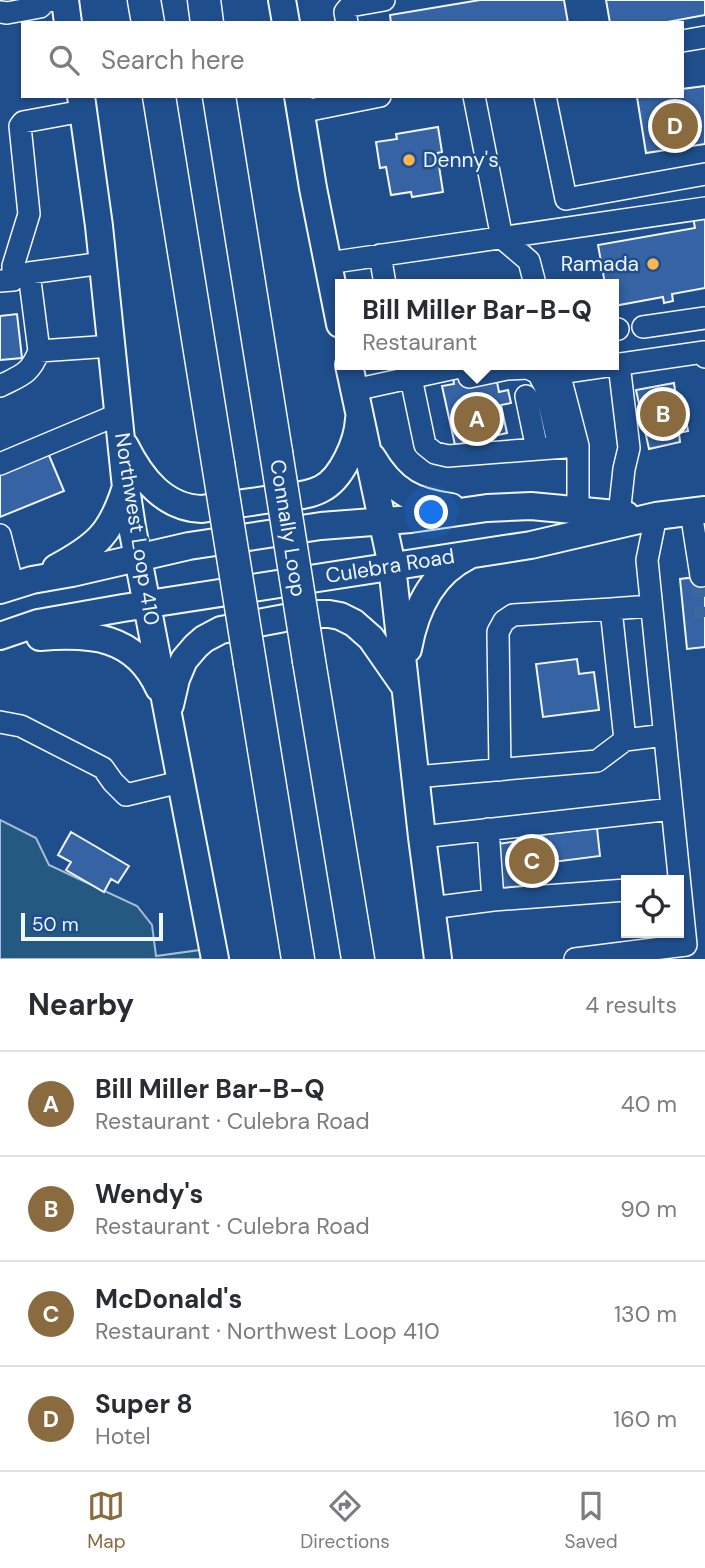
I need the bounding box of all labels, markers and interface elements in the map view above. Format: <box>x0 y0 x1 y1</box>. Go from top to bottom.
search box <box>21 21 684 98</box>
icon: search <box>45 41 83 79</box>
text: Search here <box>101 43 244 77</box>
pin: D <box>652 100 698 152</box>
place label: Denny's <box>423 146 499 174</box>
marker: Denny's <box>401 152 417 168</box>
place label: Ramada <box>561 250 639 278</box>
marker: Ramada <box>645 256 661 272</box>
popup <box>335 279 619 370</box>
text: Bill Miller Bar-B-Q <box>362 293 592 327</box>
text: Restaurant <box>362 327 477 357</box>
pin: B <box>640 388 686 440</box>
pin: A <box>454 393 500 445</box>
street label: Northwest Loop 410 <box>108 431 166 627</box>
street label: Connally Loop <box>263 457 313 599</box>
your location <box>414 495 448 529</box>
street label: Culebra Road <box>323 542 457 590</box>
pin: C <box>509 835 555 887</box>
map controls <box>621 875 684 938</box>
button: locate <box>621 875 684 938</box>
scale bar <box>21 910 163 942</box>
text: 50 m <box>32 912 79 937</box>
text: Nearby <box>28 985 134 1024</box>
text: 4 results <box>585 990 677 1020</box>
text: Bill Miller Bar-B-Q <box>95 1072 325 1106</box>
text: A <box>43 1089 59 1119</box>
text: 40 m <box>621 1089 677 1119</box>
text: Restaurant · Culebra Road <box>95 1106 370 1136</box>
text: Wendy's <box>95 1177 203 1211</box>
text: B <box>44 1194 58 1224</box>
text: 90 m <box>620 1194 677 1224</box>
text: Restaurant · Culebra Road <box>95 1211 370 1241</box>
text: McDonald's <box>95 1282 242 1316</box>
text: C <box>43 1299 59 1329</box>
text: 130 m <box>614 1299 677 1329</box>
text: Restaurant · Northwest Loop 410 <box>95 1316 440 1346</box>
text: Super 8 <box>95 1387 193 1421</box>
text: D <box>43 1404 59 1434</box>
text: 160 m <box>613 1404 677 1434</box>
text: Hotel <box>95 1421 151 1451</box>
tab: Map <box>87 1487 126 1554</box>
tab: Directions <box>300 1487 390 1554</box>
tab: Saved <box>564 1487 618 1554</box>

